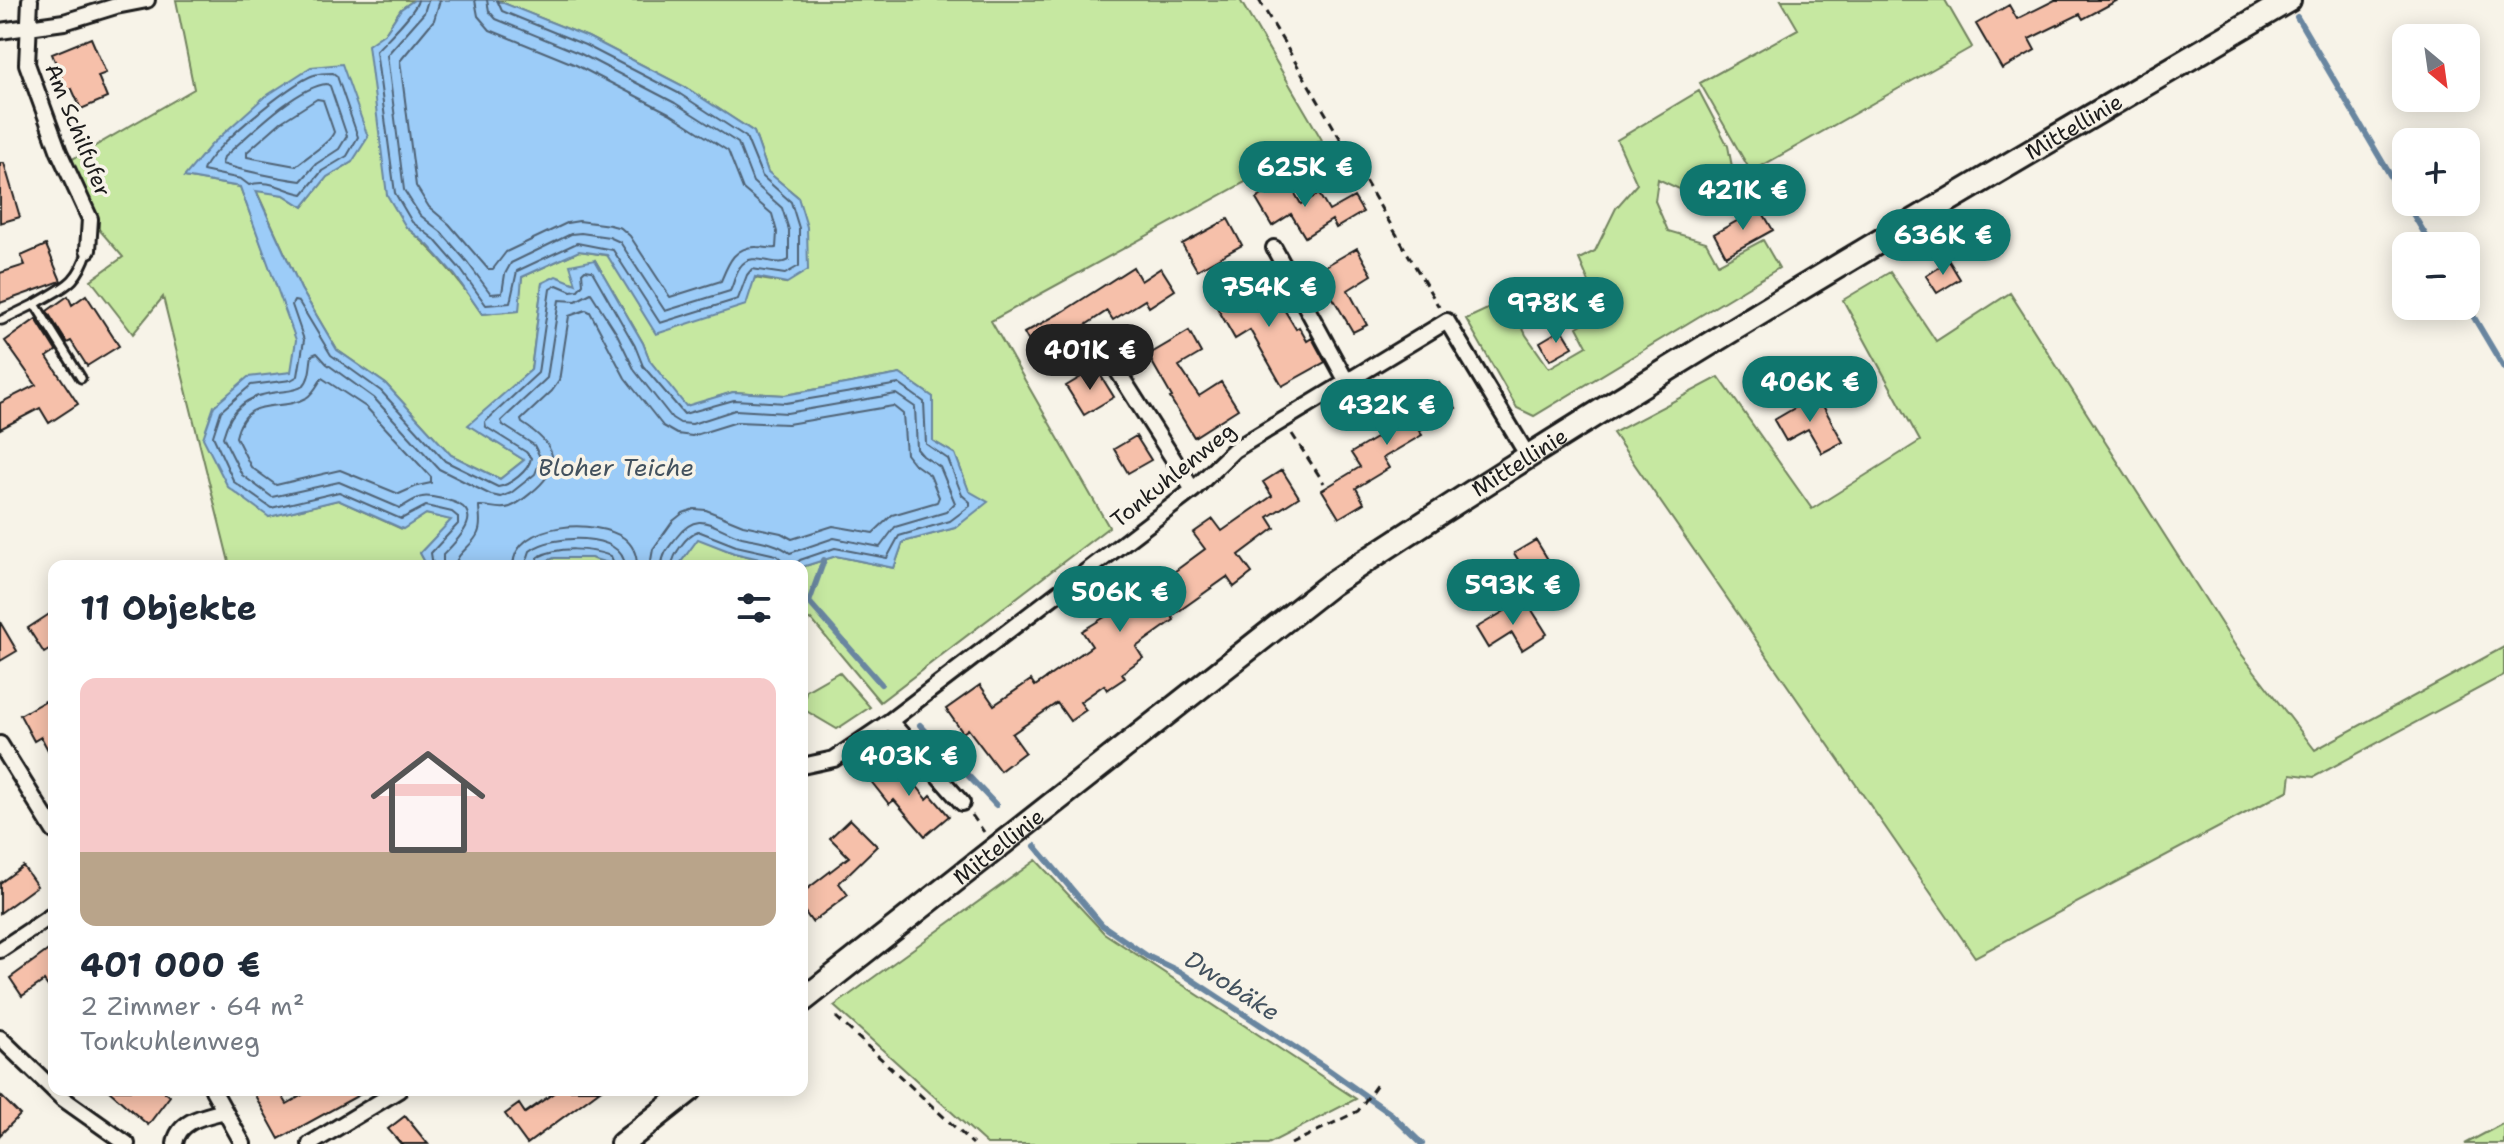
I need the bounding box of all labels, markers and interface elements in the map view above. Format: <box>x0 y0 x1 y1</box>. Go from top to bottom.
north arrow <box>2392 24 2480 112</box>
map controls <box>2392 24 2480 320</box>
street label: Am Schilfufer <box>38 59 118 201</box>
street label: Mittellinie <box>2020 86 2128 166</box>
button: + <box>2392 128 2480 216</box>
pin: 625K € <box>1240 141 1370 209</box>
text: 625K € <box>1257 149 1353 184</box>
pin: 421K € <box>1678 164 1808 232</box>
text: 421K € <box>1698 172 1788 207</box>
pin: 636K € <box>1878 209 2008 277</box>
text: 636K € <box>1894 217 1992 252</box>
button: − <box>2392 232 2480 320</box>
pin: 754K € <box>1204 261 1334 329</box>
text: 754K € <box>1221 269 1317 304</box>
pin: 978K € <box>1491 277 1621 345</box>
text: 978K € <box>1507 285 1605 320</box>
pin: 401K € <box>1025 324 1155 392</box>
text: 401K € <box>1044 332 1136 367</box>
pin: 406K € <box>1745 356 1875 424</box>
text: 406K € <box>1760 364 1860 399</box>
pin: 432K € <box>1322 379 1452 447</box>
text: 432K € <box>1338 387 1436 422</box>
street label: Tonkuhlenweg <box>1105 416 1241 534</box>
street label: Mittellinie <box>1466 421 1573 503</box>
water label: Bloher Teiche <box>538 452 694 484</box>
pin: 593K € <box>1448 559 1578 627</box>
pin: 506K € <box>1055 566 1185 634</box>
text: 593K € <box>1465 567 1561 602</box>
text: 506K € <box>1071 574 1169 609</box>
text: 11 Objekte <box>80 585 257 631</box>
icon: filters <box>732 586 776 630</box>
icon: home <box>356 730 500 874</box>
pin: 403K € <box>844 730 974 798</box>
text: 403K € <box>860 738 958 773</box>
street label: Mittellinie <box>947 801 1050 891</box>
text: 401 000 € <box>80 942 261 988</box>
water label: Dwobäke <box>1178 943 1286 1029</box>
text: 2 Zimmer · 64 m² <box>80 988 305 1023</box>
text: Tonkuhlenweg <box>80 1023 260 1058</box>

